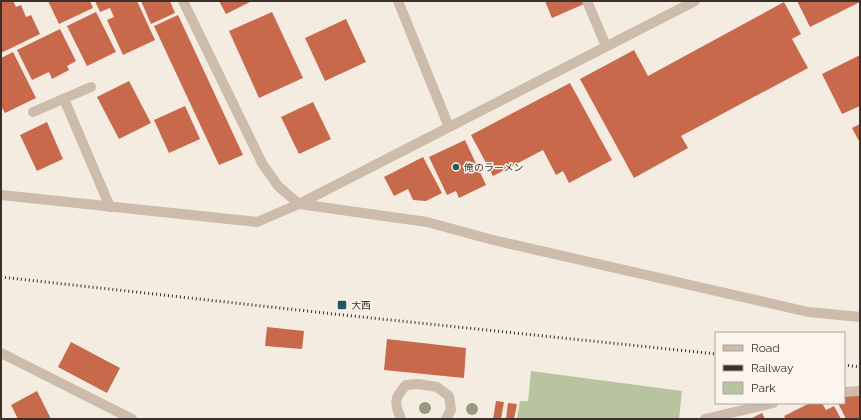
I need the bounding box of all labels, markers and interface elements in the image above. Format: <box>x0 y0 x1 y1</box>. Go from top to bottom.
marker: 俺のラーメン <box>451 162 461 172</box>
place label: 俺のラーメン <box>463 162 524 173</box>
marker: 大西 <box>336 299 348 311</box>
place label: 大西 <box>351 300 371 311</box>
legend <box>715 332 845 404</box>
text: Road <box>751 341 780 355</box>
text: Railway <box>751 361 794 375</box>
text: Park <box>751 381 776 395</box>

